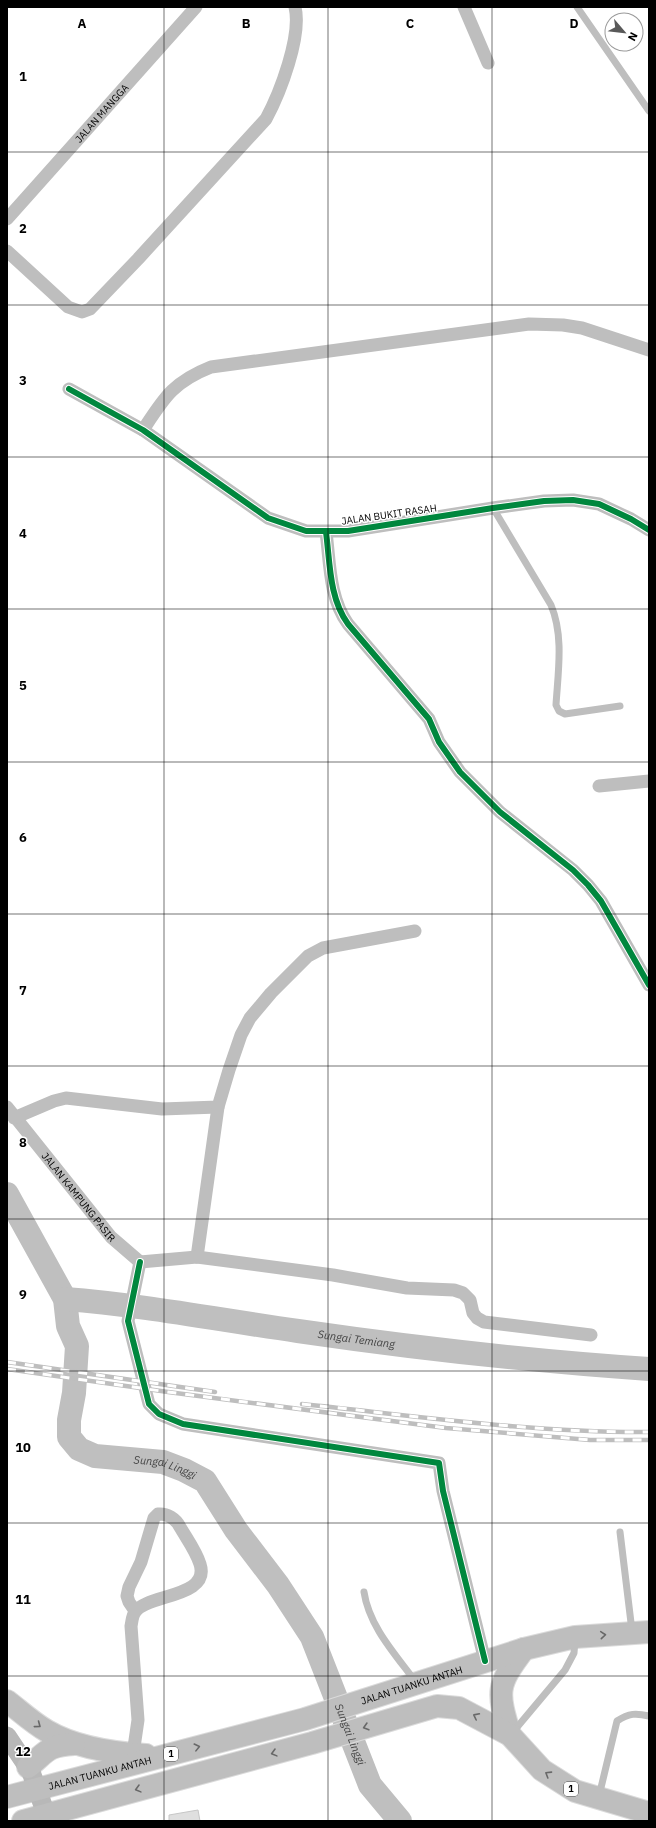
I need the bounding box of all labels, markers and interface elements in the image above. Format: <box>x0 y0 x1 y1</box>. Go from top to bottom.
north arrow <box>604 12 644 52</box>
text: A <box>78 15 87 32</box>
text: B <box>242 15 251 32</box>
text: C <box>406 15 415 32</box>
text: D <box>569 15 579 32</box>
text: N <box>625 30 641 44</box>
text: 1 <box>19 68 27 85</box>
street label: JALAN MANGGA <box>72 81 132 145</box>
text: 2 <box>19 220 27 237</box>
text: 3 <box>19 372 27 389</box>
street label: JALAN BUKIT RASAH <box>341 501 438 528</box>
text: 4 <box>19 525 27 542</box>
text: 5 <box>19 677 27 694</box>
text: 6 <box>19 829 27 846</box>
text: 7 <box>19 982 27 999</box>
text: 8 <box>19 1134 27 1151</box>
street label: JALAN KAMPUNG PASIR <box>39 1150 118 1245</box>
text: 9 <box>19 1286 27 1303</box>
water label: Sungai Temiang <box>317 1327 396 1351</box>
text: 10 <box>15 1439 31 1456</box>
water label: Sungai Linggi <box>133 1452 199 1482</box>
text: 11 <box>15 1591 31 1608</box>
one-way arrow <box>600 1630 606 1639</box>
street label: JALAN TUANKU ANTAH <box>359 1663 464 1708</box>
water label: Sungai Linggi <box>332 1702 369 1767</box>
one-way arrow <box>473 1713 480 1721</box>
one-way arrow <box>34 1720 41 1727</box>
one-way arrow <box>363 1722 370 1731</box>
text: 12 <box>15 1743 31 1760</box>
one-way arrow <box>193 1743 200 1752</box>
road number: 1 <box>164 1747 178 1761</box>
one-way arrow <box>271 1748 278 1757</box>
street label: JALAN TUANKU ANTAH <box>47 1753 153 1793</box>
one-way arrow <box>545 1772 552 1779</box>
road number: 1 <box>564 1782 578 1796</box>
one-way arrow <box>135 1784 142 1793</box>

